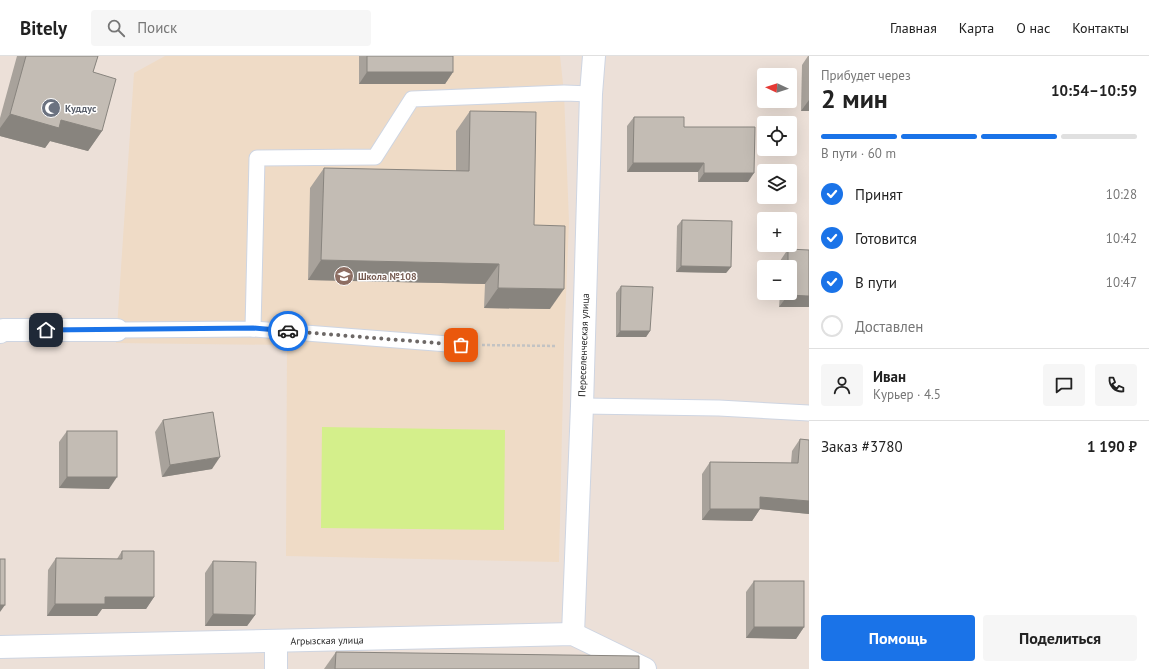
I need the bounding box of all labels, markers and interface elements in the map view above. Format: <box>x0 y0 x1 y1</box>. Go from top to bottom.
search box <box>91 10 371 46</box>
text: Bitely <box>20 16 67 40</box>
icon: search <box>105 17 127 39</box>
text: Поиск <box>137 18 177 37</box>
text: Главная <box>890 19 937 37</box>
text: Карта <box>959 19 994 37</box>
text: О нас <box>1016 19 1050 37</box>
text: Контакты <box>1072 19 1129 37</box>
text: Прибудет через <box>821 67 911 84</box>
north arrow <box>757 68 797 108</box>
map controls <box>757 68 797 300</box>
text: 10:54–10:59 <box>1051 81 1137 100</box>
text: 2 мин <box>821 82 888 115</box>
mosque icon: Куддус <box>40 97 62 119</box>
place label: Куддус <box>65 102 97 115</box>
button: locate <box>757 116 797 156</box>
text: В пути · 60 m <box>821 145 896 162</box>
button: layers <box>757 164 797 204</box>
icon: check <box>821 183 843 205</box>
text: Принят <box>855 185 902 204</box>
text: 10:28 <box>1106 186 1137 203</box>
button: + <box>757 212 797 252</box>
icon: check <box>821 227 843 249</box>
text: Готовится <box>855 229 917 248</box>
text: 10:42 <box>1106 230 1137 247</box>
button: − <box>757 260 797 300</box>
school or university icon: Школа №108 <box>333 265 355 287</box>
place label: Школа №108 <box>358 270 417 283</box>
icon: check <box>821 271 843 293</box>
text: В пути <box>855 273 897 292</box>
text: 10:47 <box>1106 274 1137 291</box>
street label: Переселенческая улица <box>575 293 592 397</box>
courier <box>268 311 308 351</box>
pin <box>29 313 63 347</box>
text: Доставлен <box>855 317 923 336</box>
icon: home <box>35 319 57 341</box>
icon: car <box>277 320 299 342</box>
pin <box>444 328 478 362</box>
icon: bag <box>450 334 472 356</box>
button: person <box>821 364 863 406</box>
button: chat <box>1043 364 1085 406</box>
button: phone <box>1095 364 1137 406</box>
text: Иван <box>873 367 906 386</box>
text: Курьер · 4.5 <box>873 386 941 403</box>
text: Заказ #3780 <box>821 437 903 456</box>
text: 1 190 ₽ <box>1087 437 1137 456</box>
button: Помощь <box>821 615 975 661</box>
button: Поделиться <box>983 615 1137 661</box>
street label: Агрызская улица <box>290 633 364 648</box>

